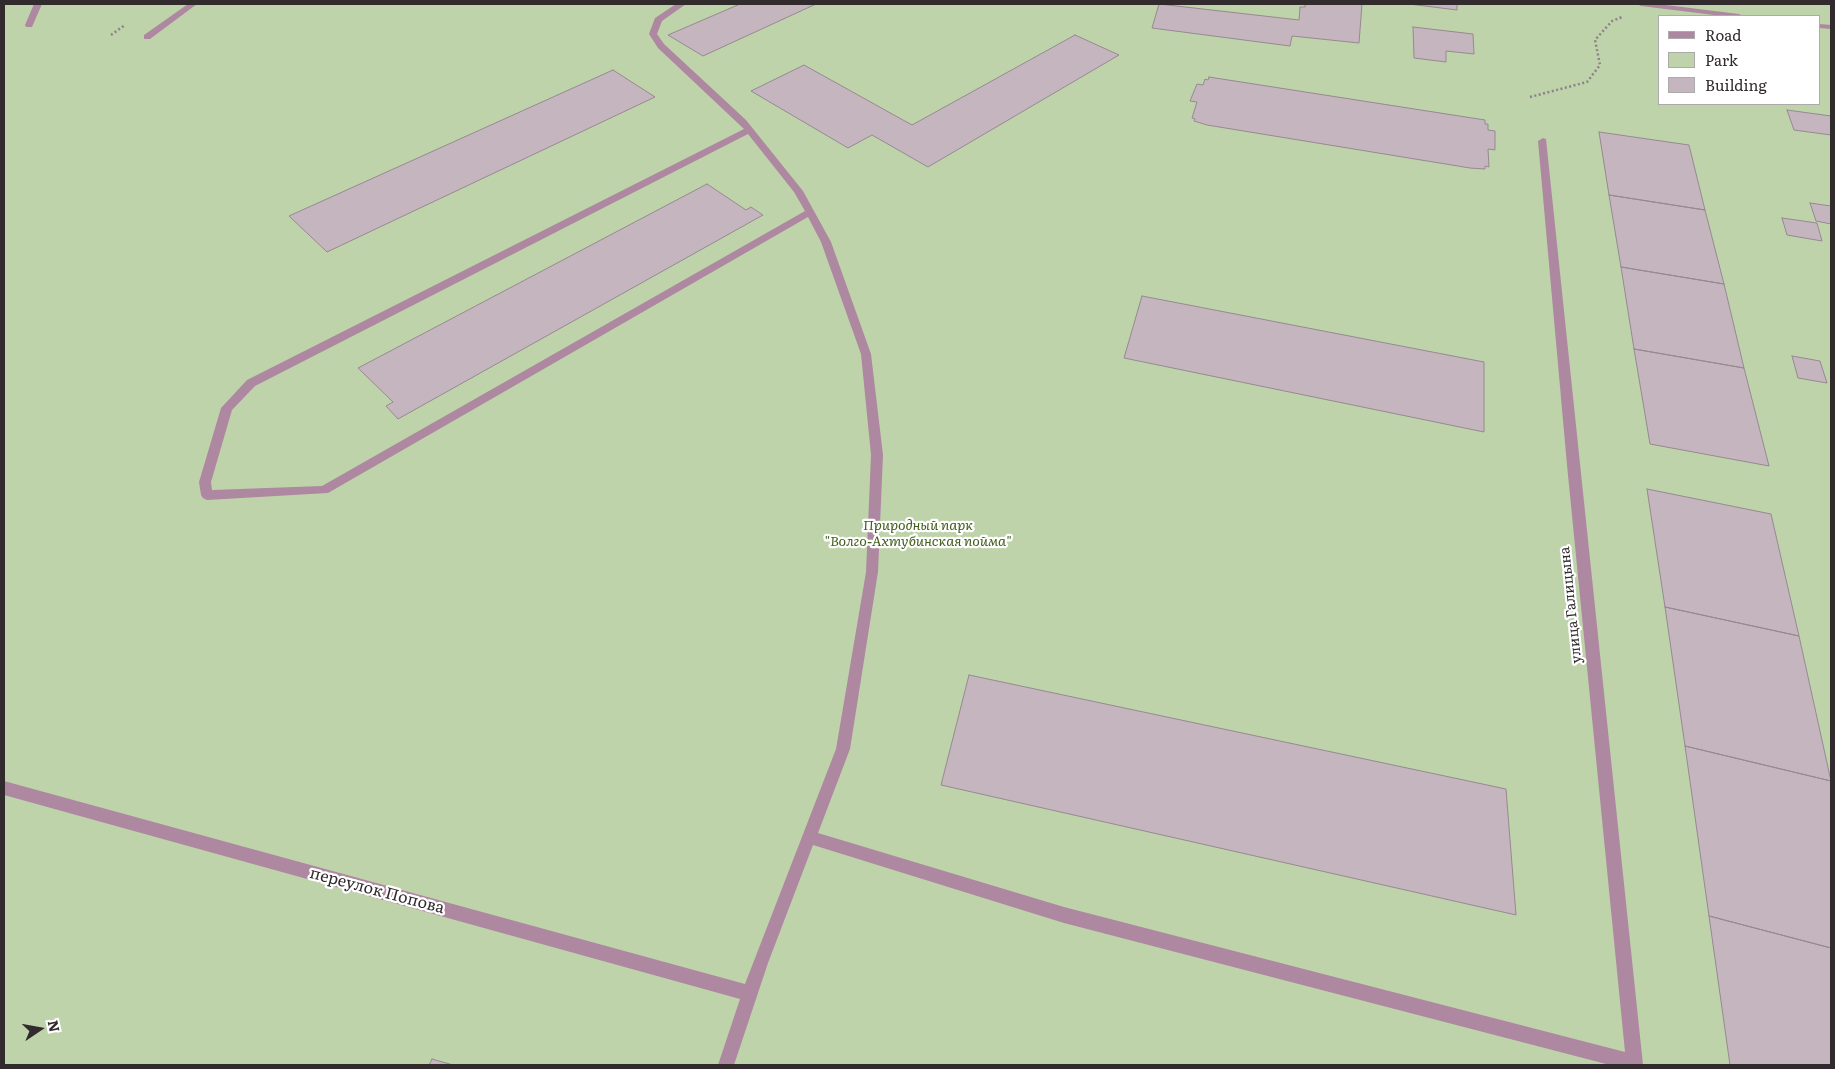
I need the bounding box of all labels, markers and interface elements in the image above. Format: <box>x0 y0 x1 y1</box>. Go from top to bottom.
legend <box>1658 15 1820 105</box>
text: Road <box>1705 23 1741 46</box>
text: Park <box>1705 48 1738 71</box>
text: Building <box>1705 73 1767 96</box>
park label: Природный парк "Волго-Ахтубинская пойма" <box>824 518 1012 550</box>
street label: улица Галицына <box>1557 546 1585 664</box>
street label: переулок Попова <box>308 864 446 918</box>
north arrow <box>15 1004 65 1054</box>
text: N <box>44 1018 66 1034</box>

